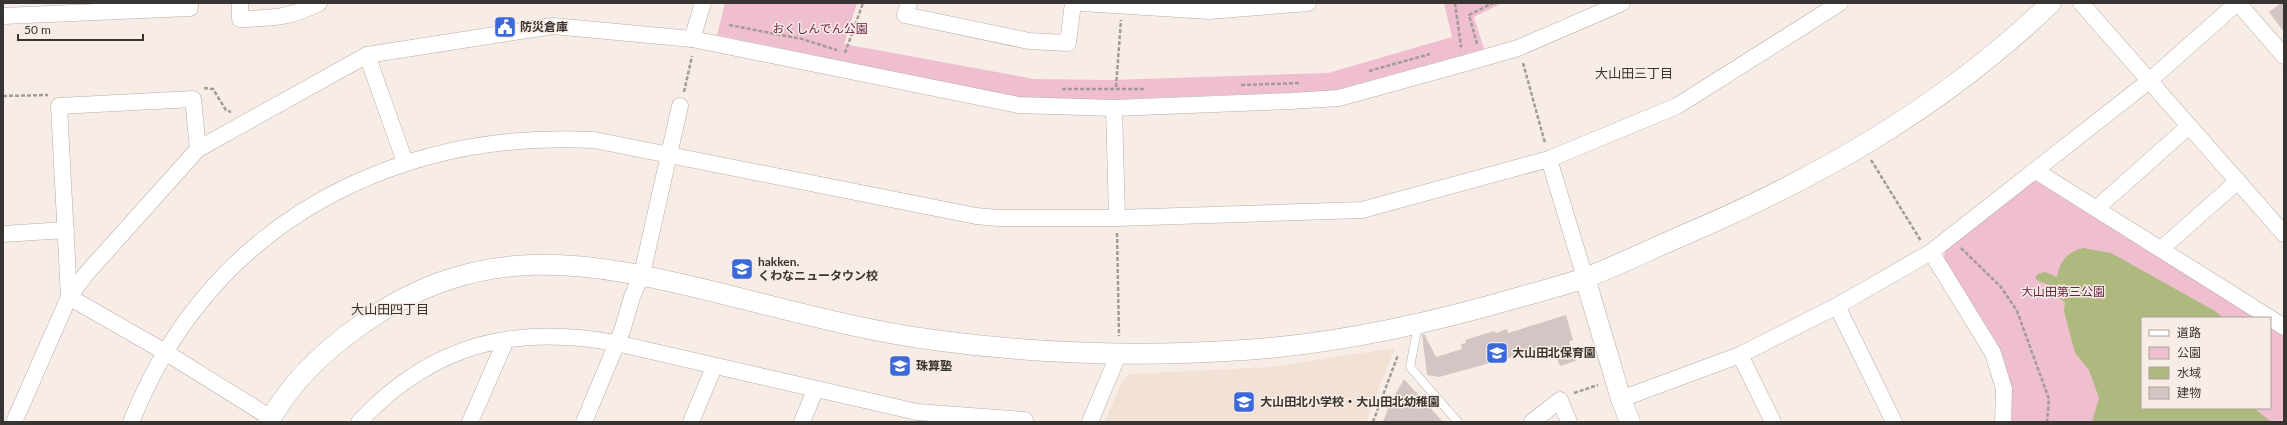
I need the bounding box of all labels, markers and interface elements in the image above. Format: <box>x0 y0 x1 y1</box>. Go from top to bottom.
public building icon: 防災倉庫 <box>492 14 518 40</box>
scale bar <box>18 16 143 42</box>
place label: 防災倉庫 <box>520 19 568 34</box>
park label: おくしんでん公園 <box>772 21 868 36</box>
text: 50 m <box>24 22 51 37</box>
district label: 大山田三丁目 <box>1595 65 1673 81</box>
place label: hakken. くわなニュータウン校 <box>758 254 878 283</box>
school or university icon: hakken. くわなニュータウン校 <box>729 256 755 282</box>
park label: 大山田第三公園 <box>2021 284 2105 299</box>
district label: 大山田四丁目 <box>351 301 429 317</box>
legend <box>2141 317 2271 409</box>
text: 道路 <box>2177 325 2201 340</box>
school or university icon: 大山田北保育園 <box>1484 340 1510 366</box>
place label: 大山田北保育園 <box>1512 345 1596 360</box>
text: 公園 <box>2177 345 2201 360</box>
school or university icon: 珠算塾 <box>887 353 913 379</box>
place label: 珠算塾 <box>916 358 952 373</box>
text: 水域 <box>2177 365 2201 380</box>
text: 建物 <box>2177 385 2201 400</box>
school or university icon: 大山田北小学校・大山田北幼稚園 <box>1231 389 1257 415</box>
place label: 大山田北小学校・大山田北幼稚園 <box>1260 394 1440 409</box>

